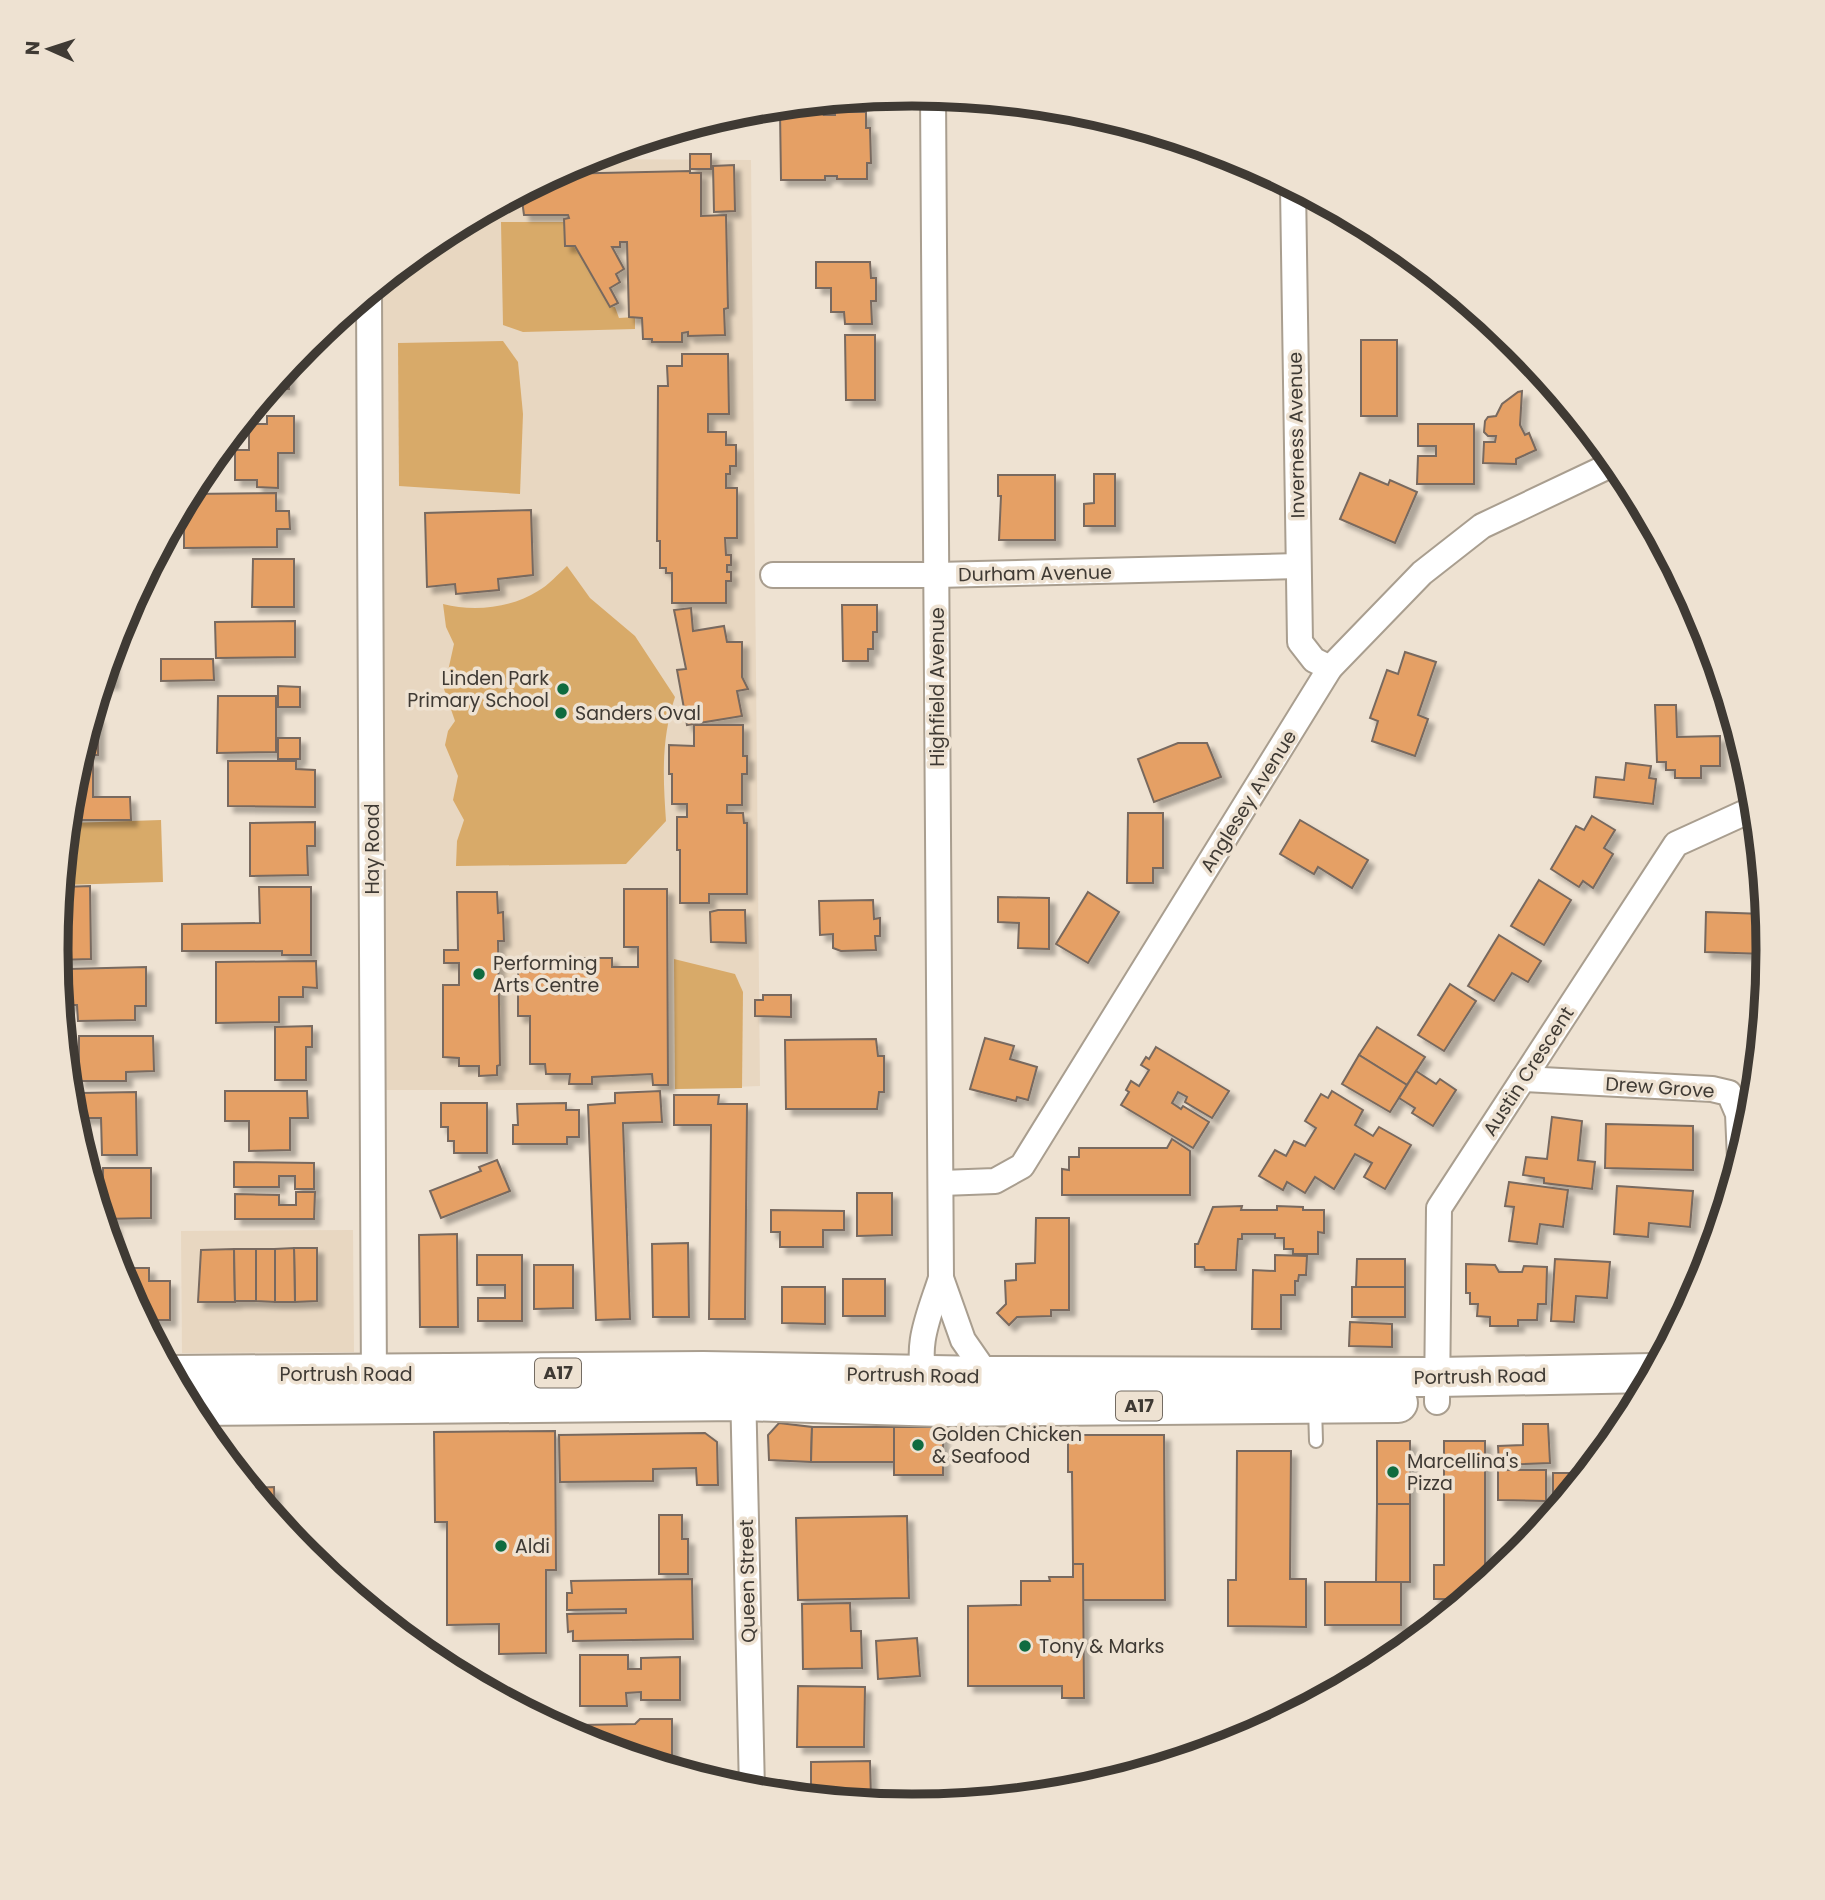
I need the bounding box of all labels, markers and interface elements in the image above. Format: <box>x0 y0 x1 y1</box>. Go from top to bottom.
north arrow <box>14 14 84 84</box>
text: N <box>19 40 46 56</box>
street label: Inverness Avenue <box>1282 351 1311 518</box>
street label: Durham Avenue <box>958 559 1112 588</box>
street label: Highfield Avenue <box>924 607 951 767</box>
place label: Linden Park Primary School <box>407 665 549 714</box>
marker: Linden Park Primary School <box>555 681 571 697</box>
place label: Sanders Oval <box>575 700 701 727</box>
marker: Sanders Oval <box>553 705 569 721</box>
street label: Anglesey Avenue <box>1194 725 1303 878</box>
street label: Hay Road <box>359 803 386 895</box>
place label: Performing Arts Centre <box>493 950 599 999</box>
marker: Performing Arts Centre <box>471 966 487 982</box>
street label: Austin Crescent <box>1476 1001 1581 1141</box>
street label: Drew Grove <box>1604 1070 1715 1105</box>
road number: A17 <box>535 1358 581 1388</box>
street label: Portrush Road <box>280 1361 412 1388</box>
street label: Portrush Road <box>846 1361 980 1390</box>
street label: Portrush Road <box>1413 1362 1547 1391</box>
road number: A17 <box>1116 1392 1162 1420</box>
place label: Golden Chicken & Seafood <box>932 1421 1082 1470</box>
marker: Golden Chicken & Seafood <box>910 1437 926 1453</box>
place label: Marcellina's Pizza <box>1407 1448 1519 1497</box>
marker: Marcellina's Pizza <box>1385 1464 1401 1480</box>
street label: Queen Street <box>733 1519 762 1643</box>
place label: Aldi <box>515 1533 550 1560</box>
marker: Aldi <box>493 1538 509 1554</box>
place label: Tony & Marks <box>1039 1633 1164 1660</box>
marker: Tony & Marks <box>1017 1638 1033 1654</box>

